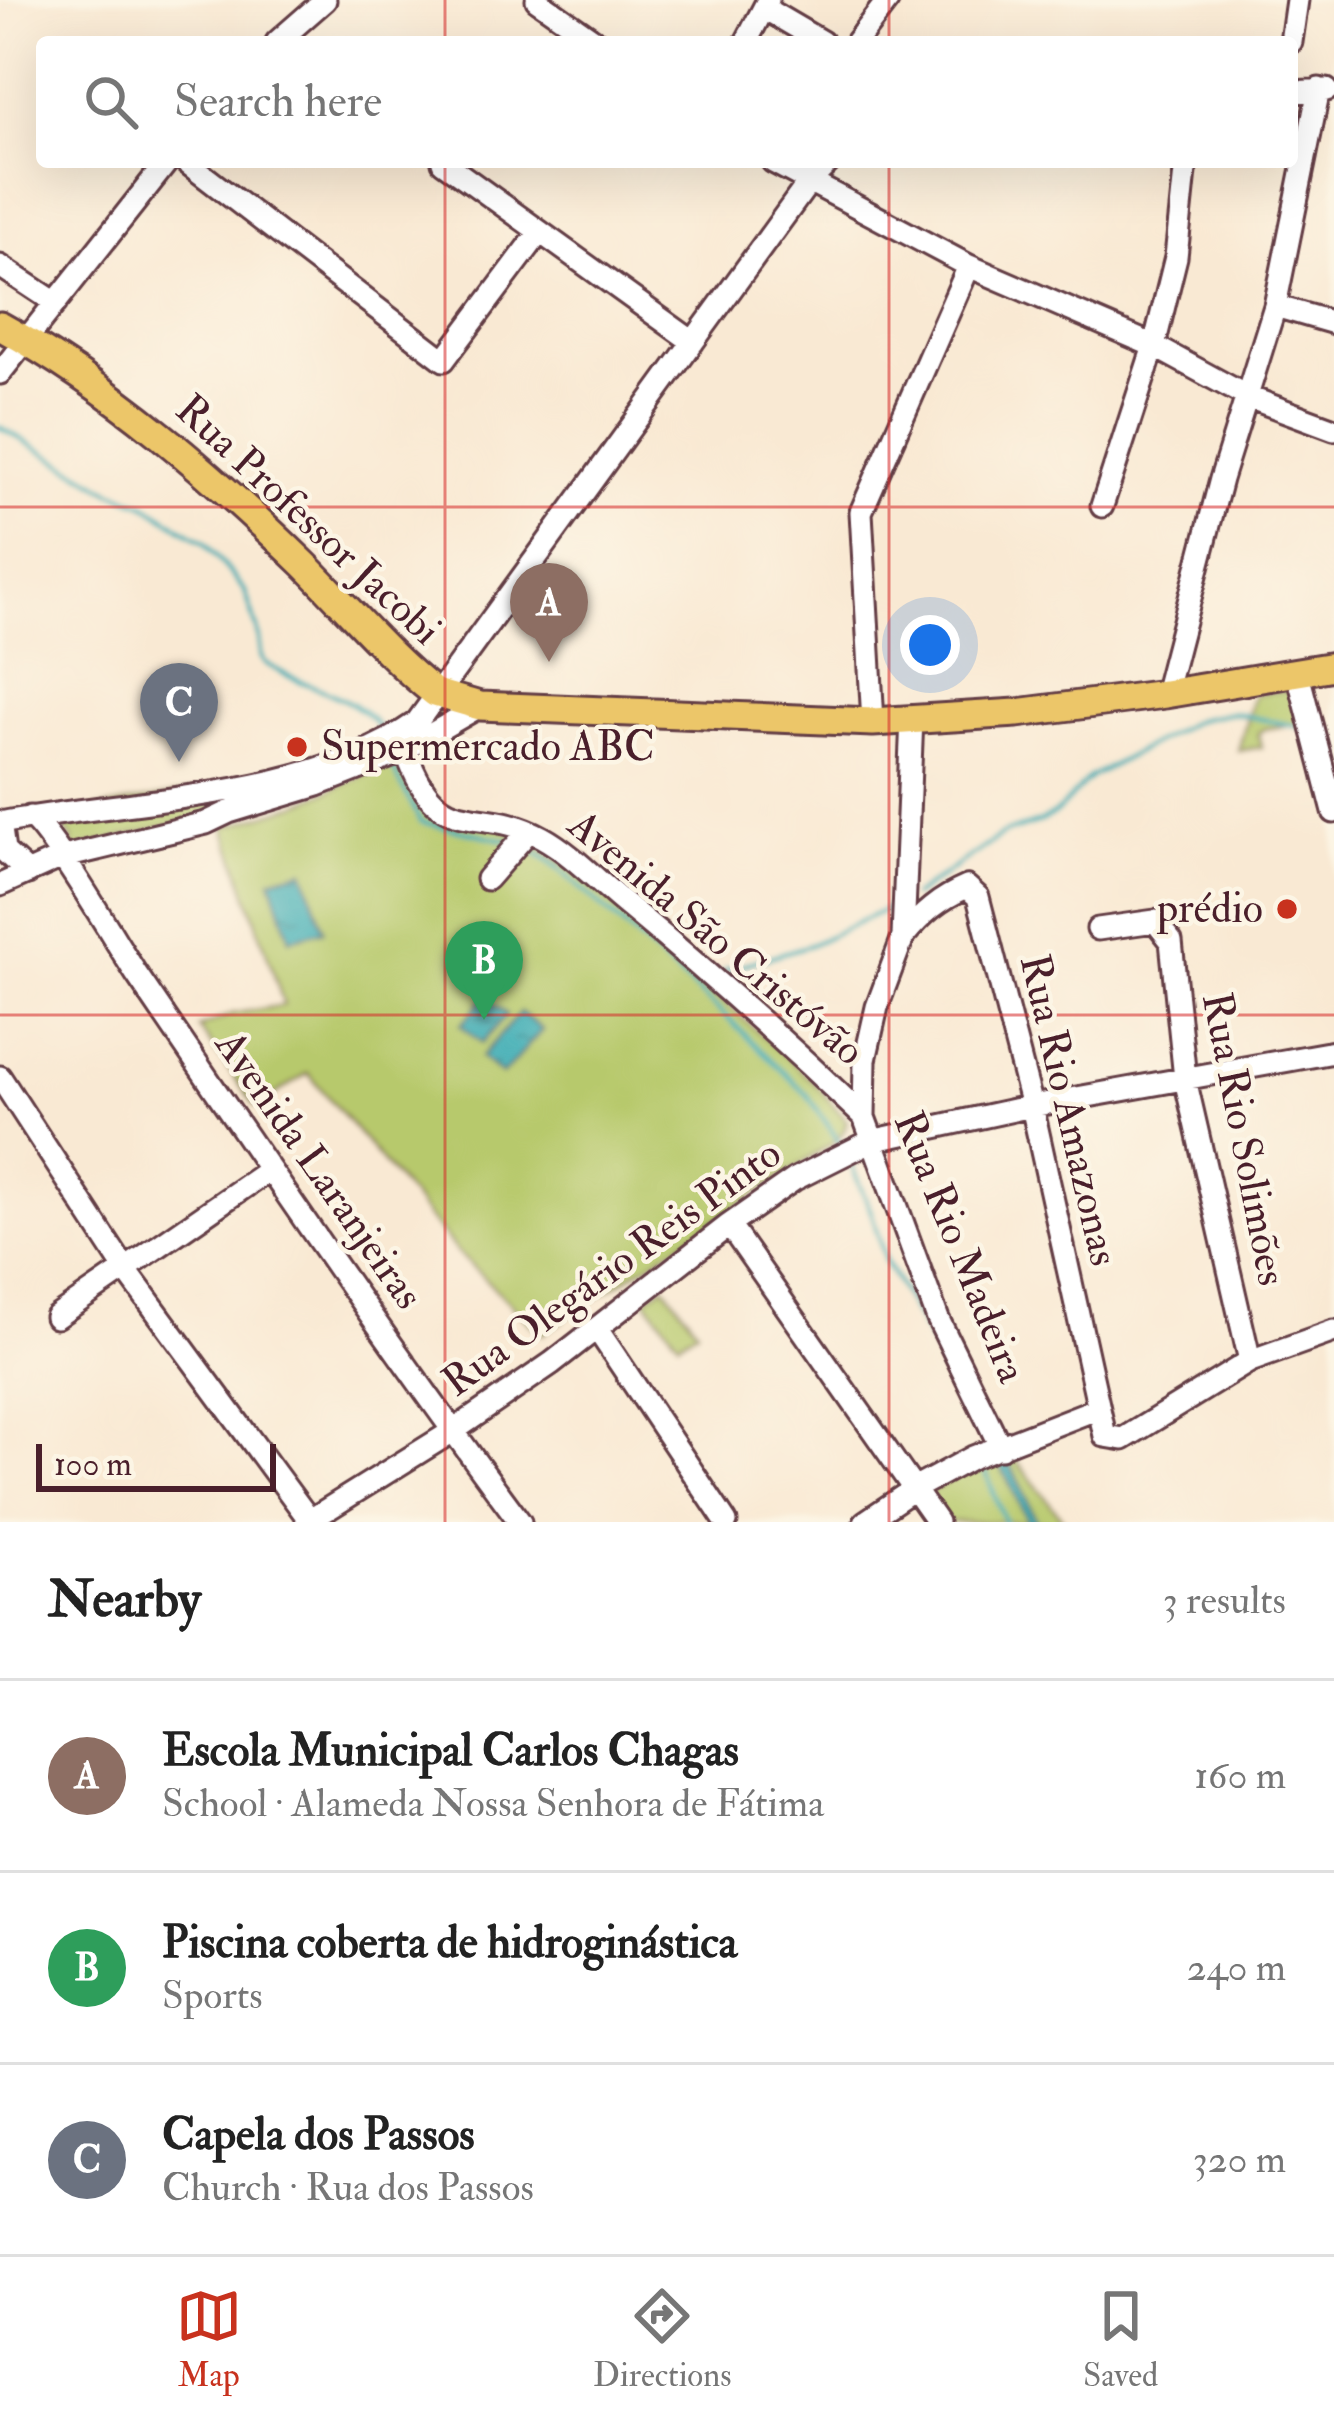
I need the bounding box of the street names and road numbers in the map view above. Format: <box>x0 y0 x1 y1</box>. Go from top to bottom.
street label: Rua Professor Jacobi <box>165 384 451 656</box>
street label: Avenida São Cristóvão <box>557 798 875 1077</box>
street label: Rua Rio Amazonas <box>1008 949 1130 1271</box>
street label: Rua Rio Solimões <box>1190 988 1298 1290</box>
street label: Avenida Laranjeiras <box>203 1020 434 1319</box>
street label: Rua Rio Madeira <box>882 1104 1038 1391</box>
street label: Rua Olegário Reis Pinto <box>433 1128 791 1408</box>

